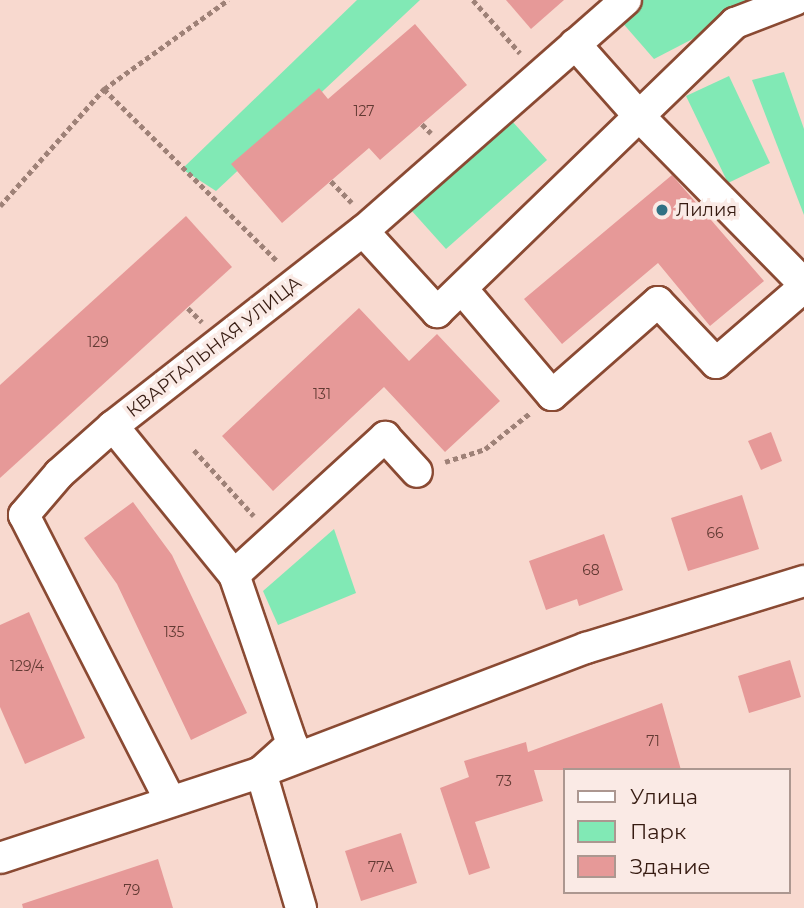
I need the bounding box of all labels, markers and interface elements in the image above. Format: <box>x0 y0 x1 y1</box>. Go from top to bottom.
house number: 127 <box>353 103 375 119</box>
place label: Лилия <box>676 199 737 221</box>
marker: Лилия <box>654 202 670 218</box>
street label: КВАРТАЛЬНАЯ УЛИЦА <box>122 272 306 422</box>
house number: 129 <box>87 334 109 350</box>
house number: 131 <box>313 386 331 402</box>
house number: 66 <box>706 525 724 541</box>
house number: 68 <box>582 562 600 578</box>
house number: 135 <box>164 624 184 640</box>
house number: 129/4 <box>10 658 44 674</box>
house number: 71 <box>646 733 660 749</box>
legend <box>562 768 790 894</box>
house number: 73 <box>496 773 512 789</box>
text: Улица <box>630 784 698 809</box>
text: Парк <box>630 819 686 844</box>
text: Здание <box>630 854 711 879</box>
house number: 77А <box>368 859 394 875</box>
house number: 79 <box>124 882 140 898</box>

